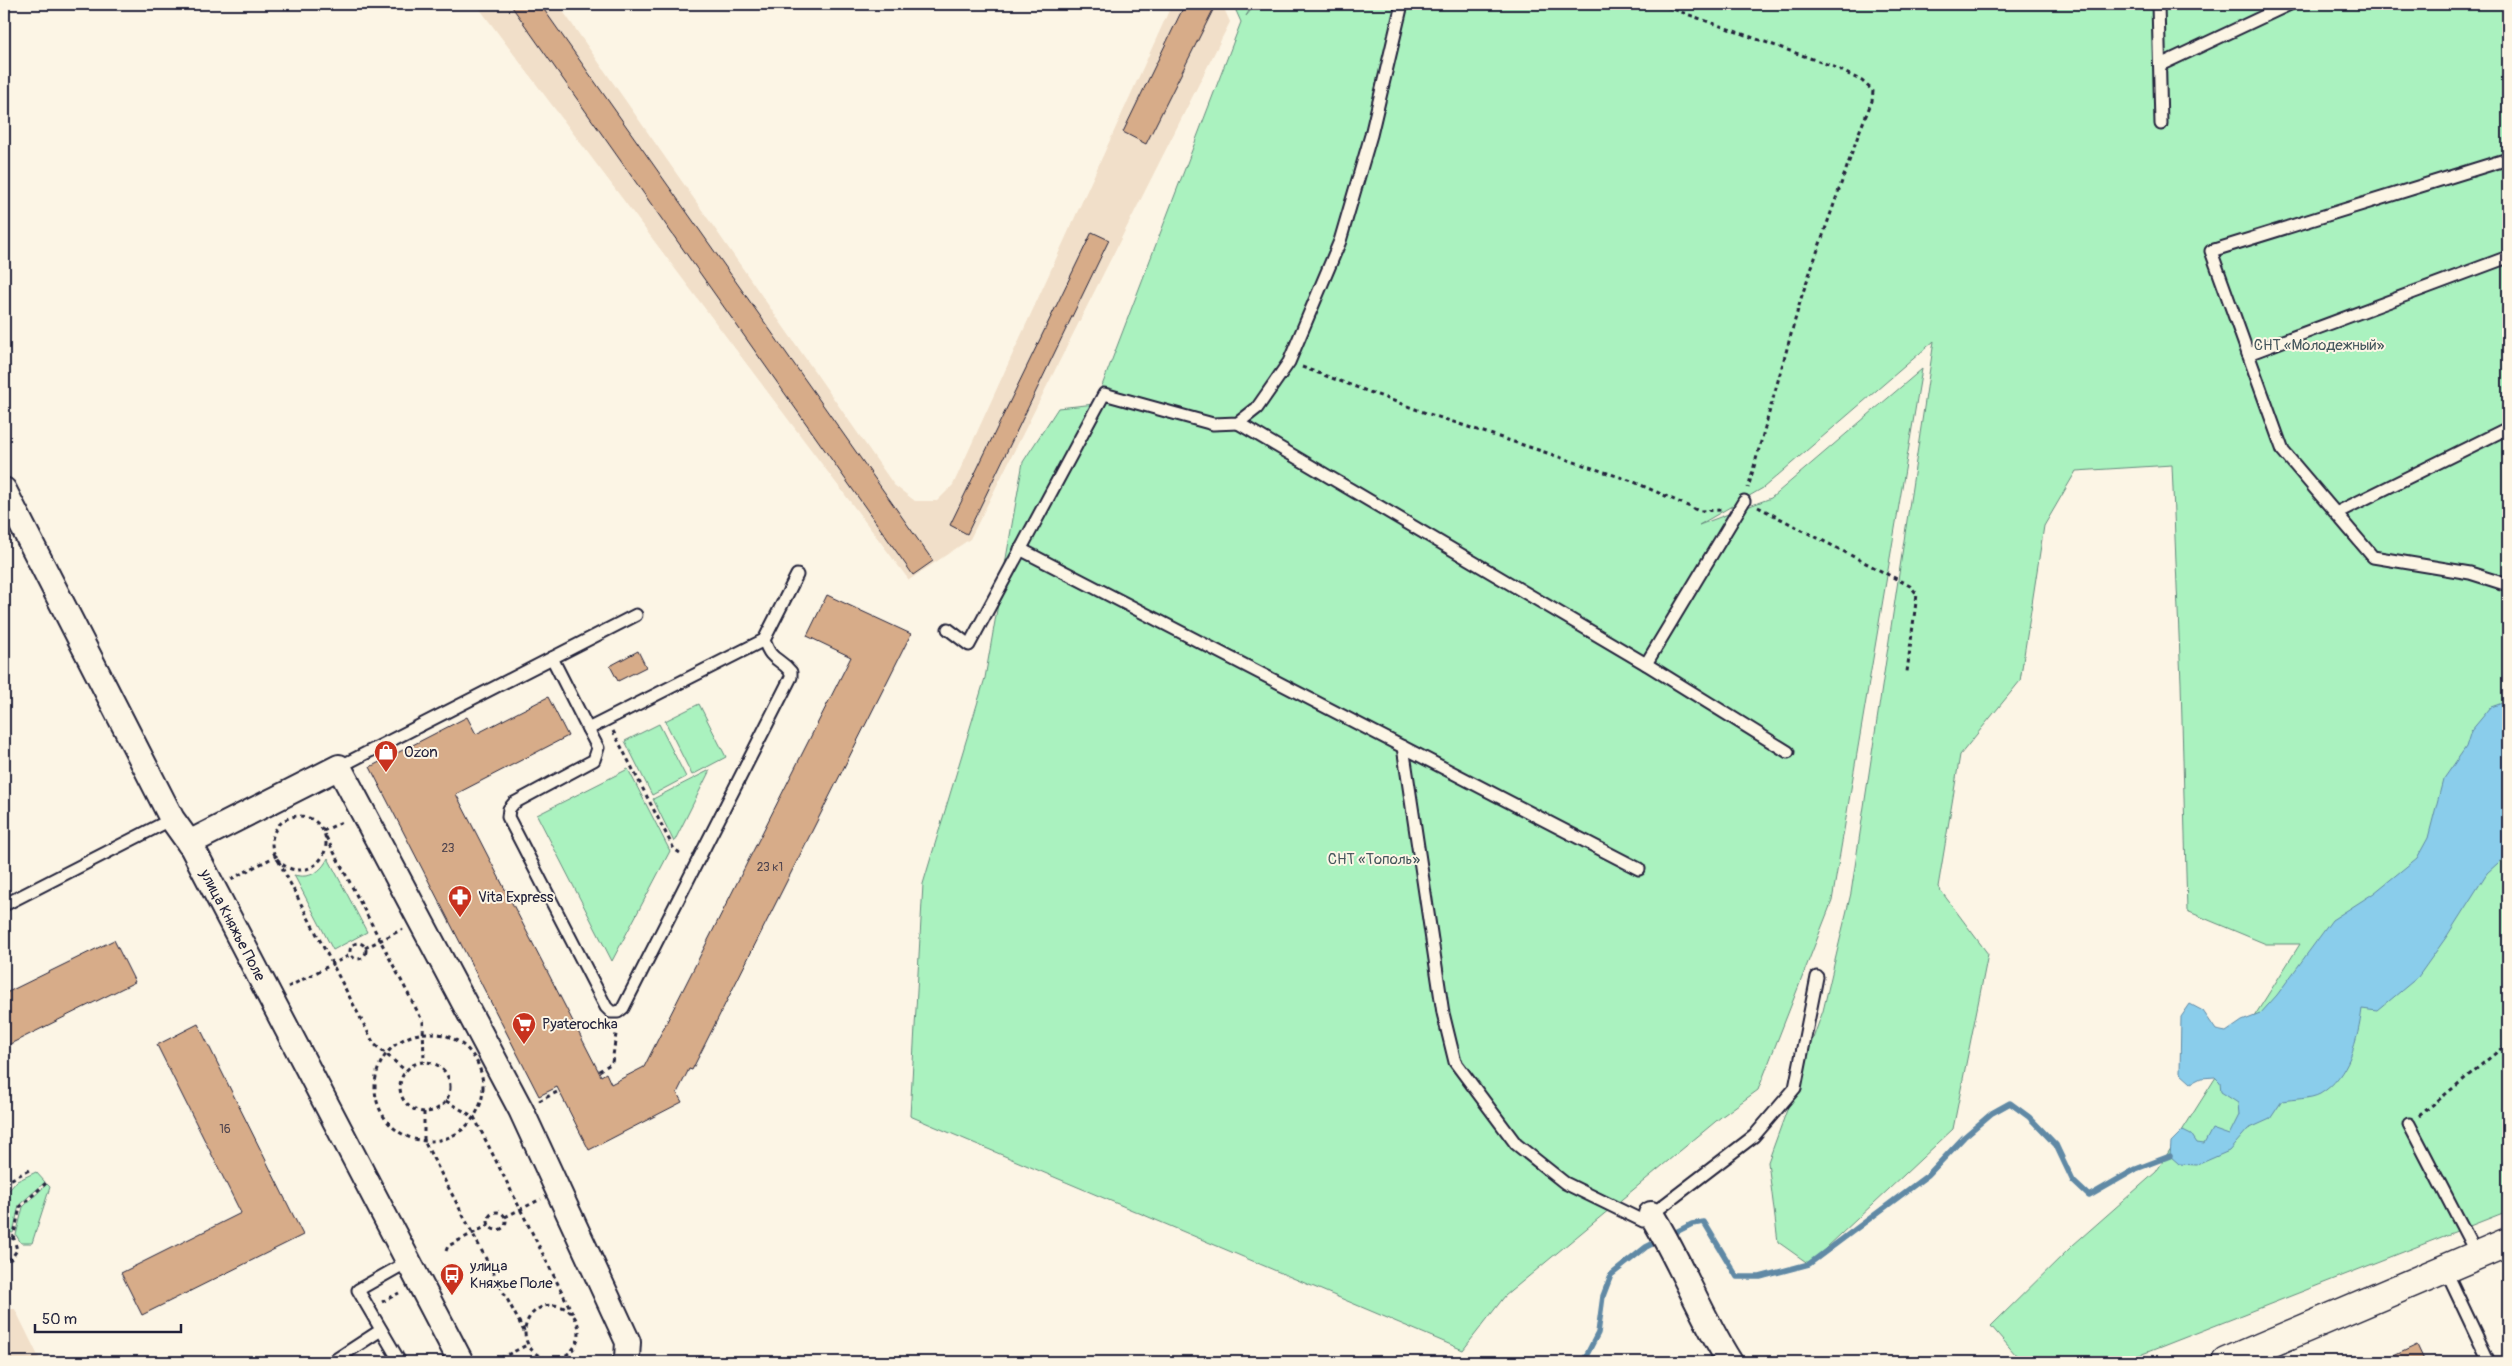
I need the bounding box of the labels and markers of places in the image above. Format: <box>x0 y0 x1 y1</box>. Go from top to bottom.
shop icon: Ozon <box>373 739 399 773</box>
place label: Ozon <box>404 743 438 762</box>
pharmacy icon: Vita Express <box>447 884 473 918</box>
place label: Vita Express <box>478 888 554 907</box>
supermarket icon: Pyaterochka <box>511 1011 537 1045</box>
place label: Pyaterochka <box>542 1015 618 1034</box>
place label: улица Княжье Поле <box>469 1257 553 1293</box>
bus stop icon: улица Княжье Поле <box>439 1262 465 1296</box>

